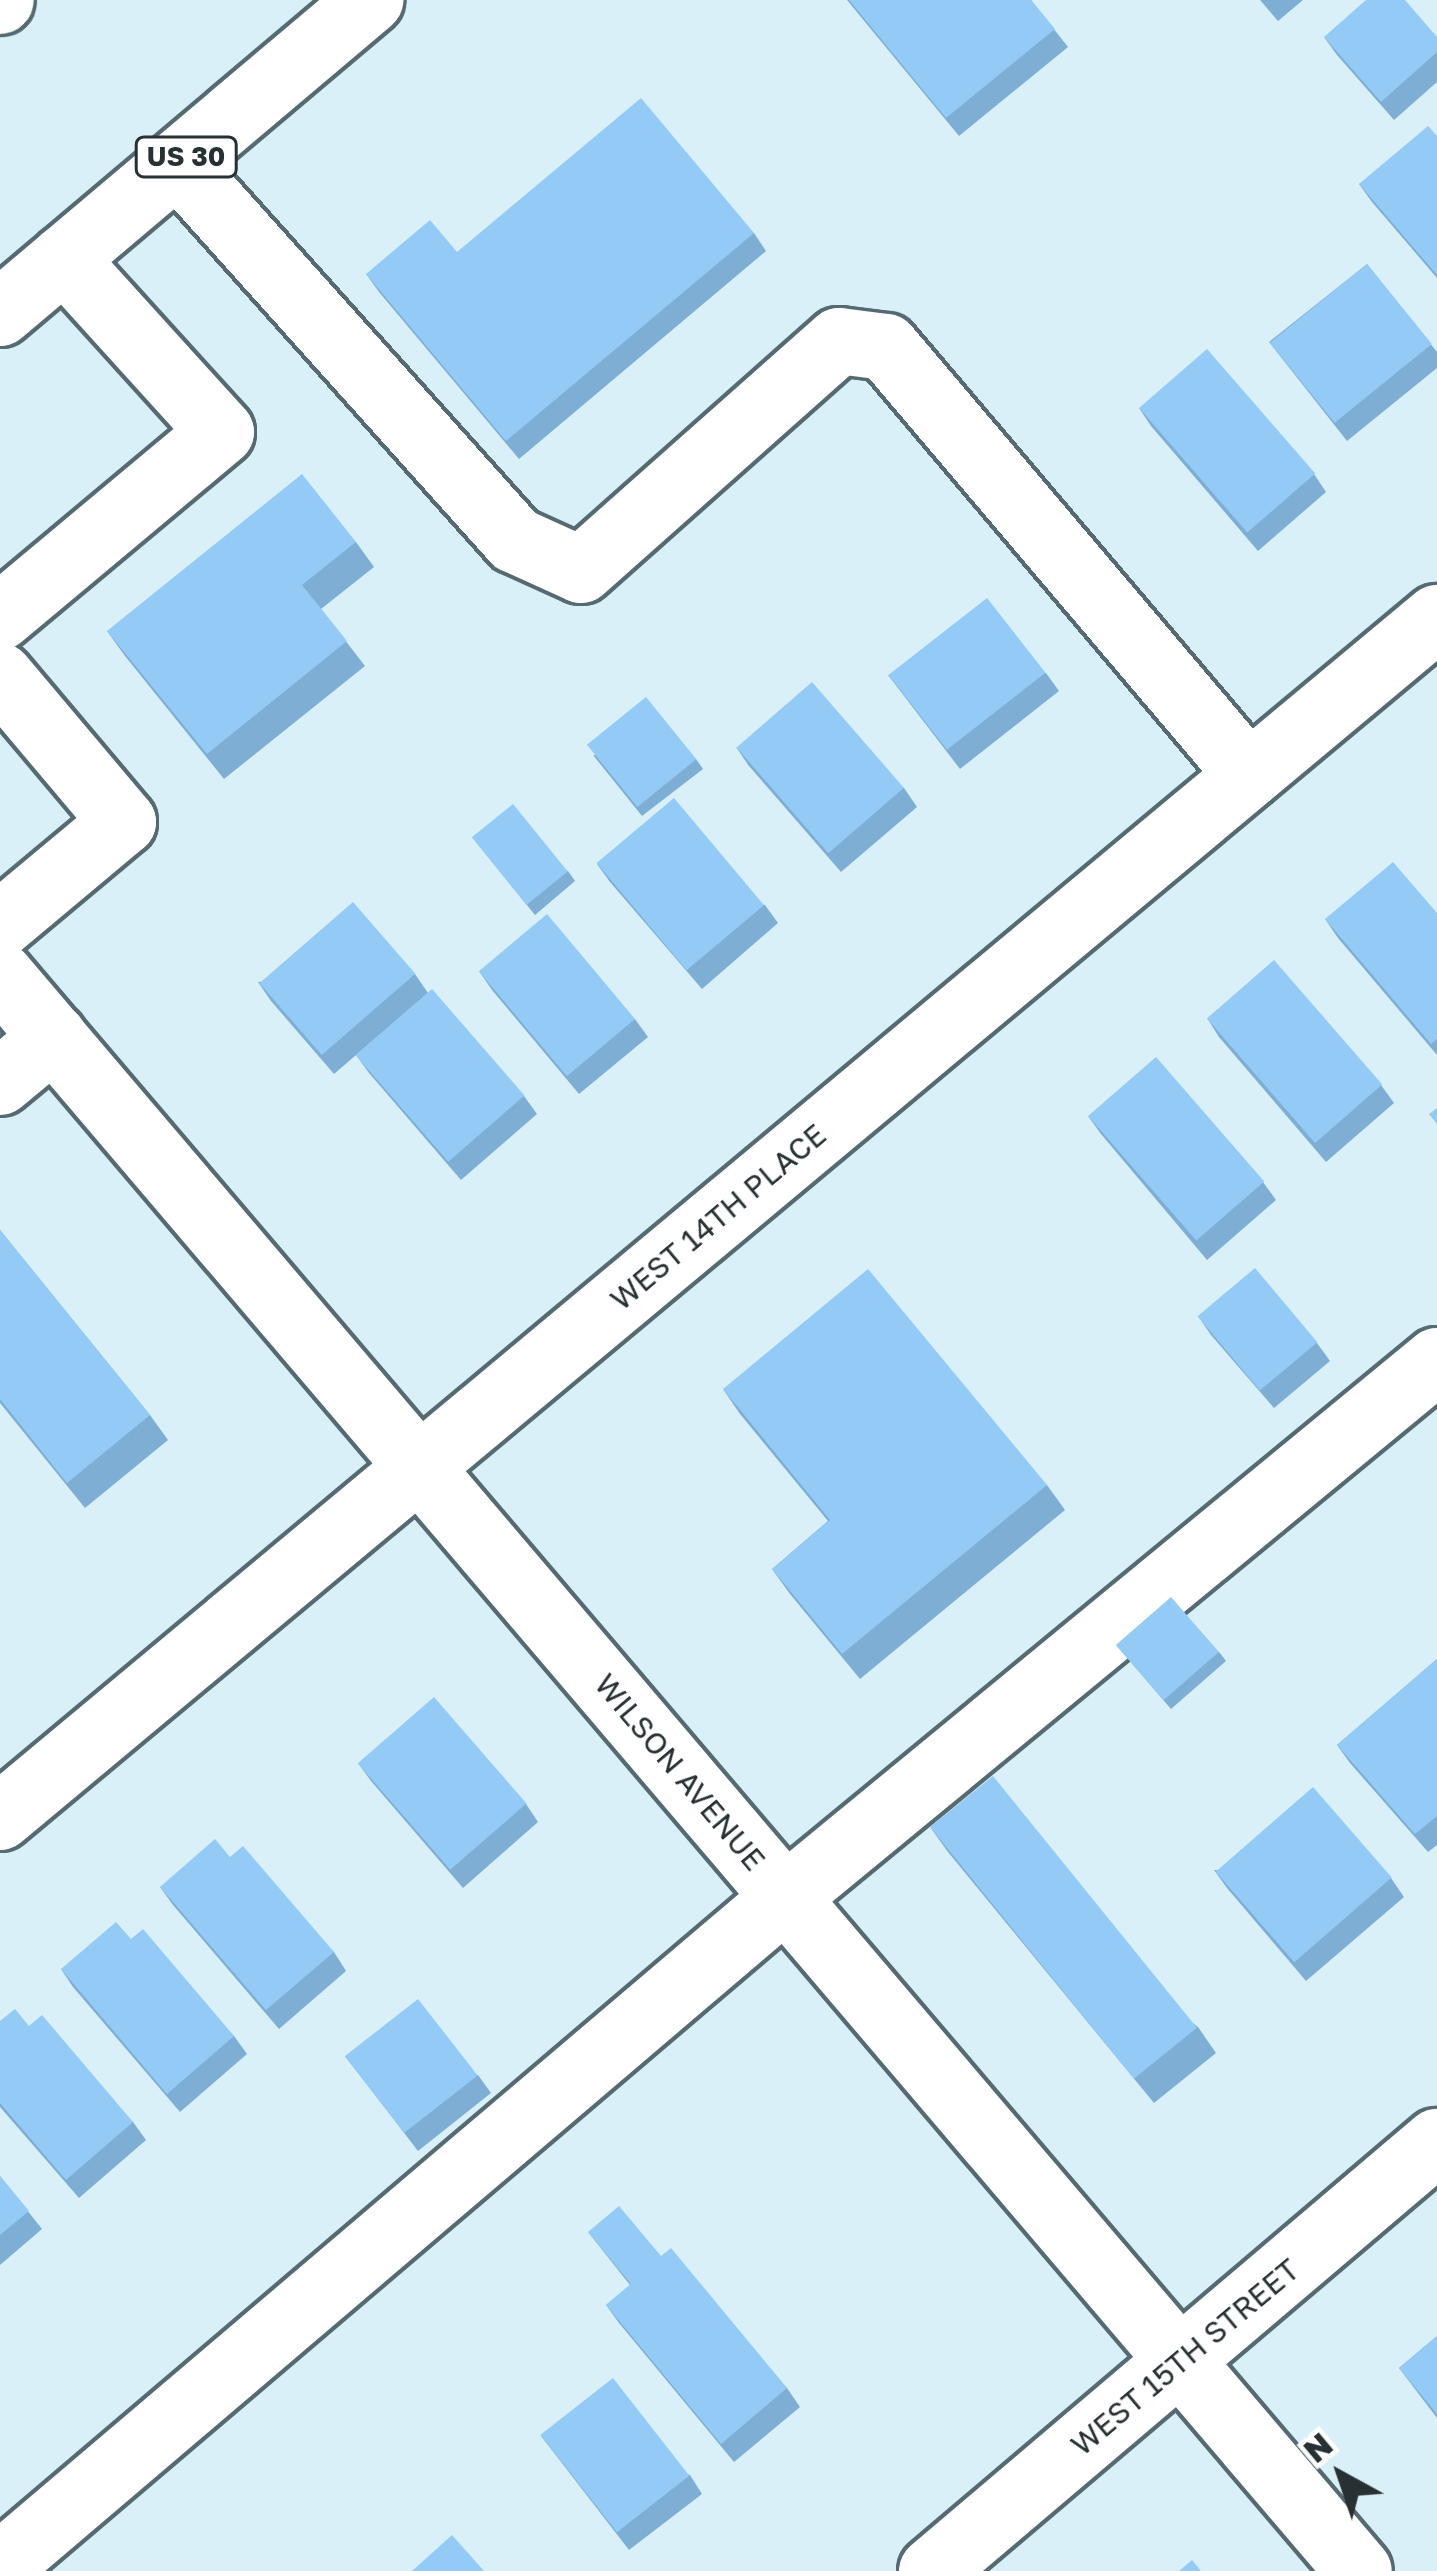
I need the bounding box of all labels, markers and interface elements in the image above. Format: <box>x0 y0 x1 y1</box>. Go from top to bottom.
road number: US 30 <box>132 136 240 178</box>
street label: WEST 14TH PLACE <box>603 1117 833 1317</box>
street label: WILSON AVENUE <box>587 1667 773 1877</box>
street label: WEST 15TH STREET <box>1064 2251 1306 2463</box>
north arrow <box>1281 2415 1401 2535</box>
text: N <box>1295 2424 1340 2470</box>

